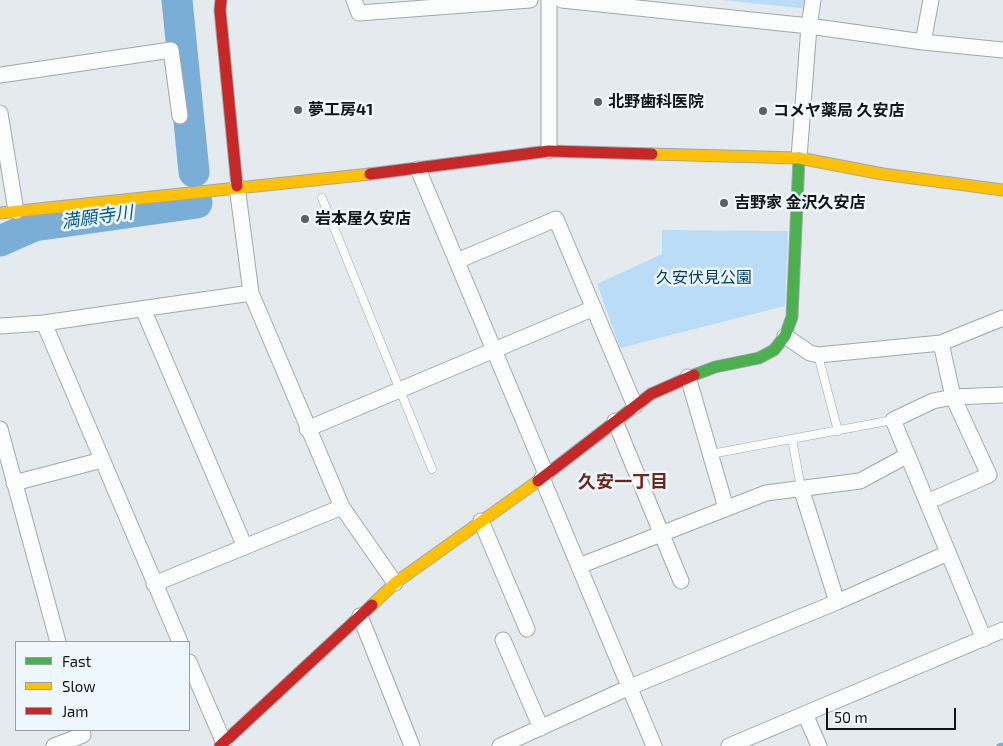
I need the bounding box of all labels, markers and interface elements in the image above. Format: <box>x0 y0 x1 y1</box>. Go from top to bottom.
place label: 北野歯科医院 <box>608 92 704 112</box>
marker: 北野歯科医院 <box>592 96 604 108</box>
place label: 夢工房41 <box>308 100 373 120</box>
place label: コメヤ薬局 久安店 <box>773 101 904 121</box>
marker: 夢工房41 <box>292 104 304 116</box>
marker: コメヤ薬局 久安店 <box>757 105 769 117</box>
place label: 吉野家 金沢久安店 <box>734 193 865 213</box>
marker: 吉野家 金沢久安店 <box>718 197 730 209</box>
water label: 満願寺川 <box>60 201 134 233</box>
place label: 岩本屋久安店 <box>315 209 411 229</box>
marker: 岩本屋久安店 <box>299 213 311 225</box>
park label: 久安伏見公園 <box>656 268 752 288</box>
district label: 久安一丁目 <box>578 471 668 493</box>
legend <box>15 641 190 731</box>
text: Fast <box>62 652 91 670</box>
text: Slow <box>62 677 96 695</box>
scale bar <box>828 698 958 730</box>
text: Jam <box>62 702 88 720</box>
text: 50 m <box>834 708 868 726</box>

